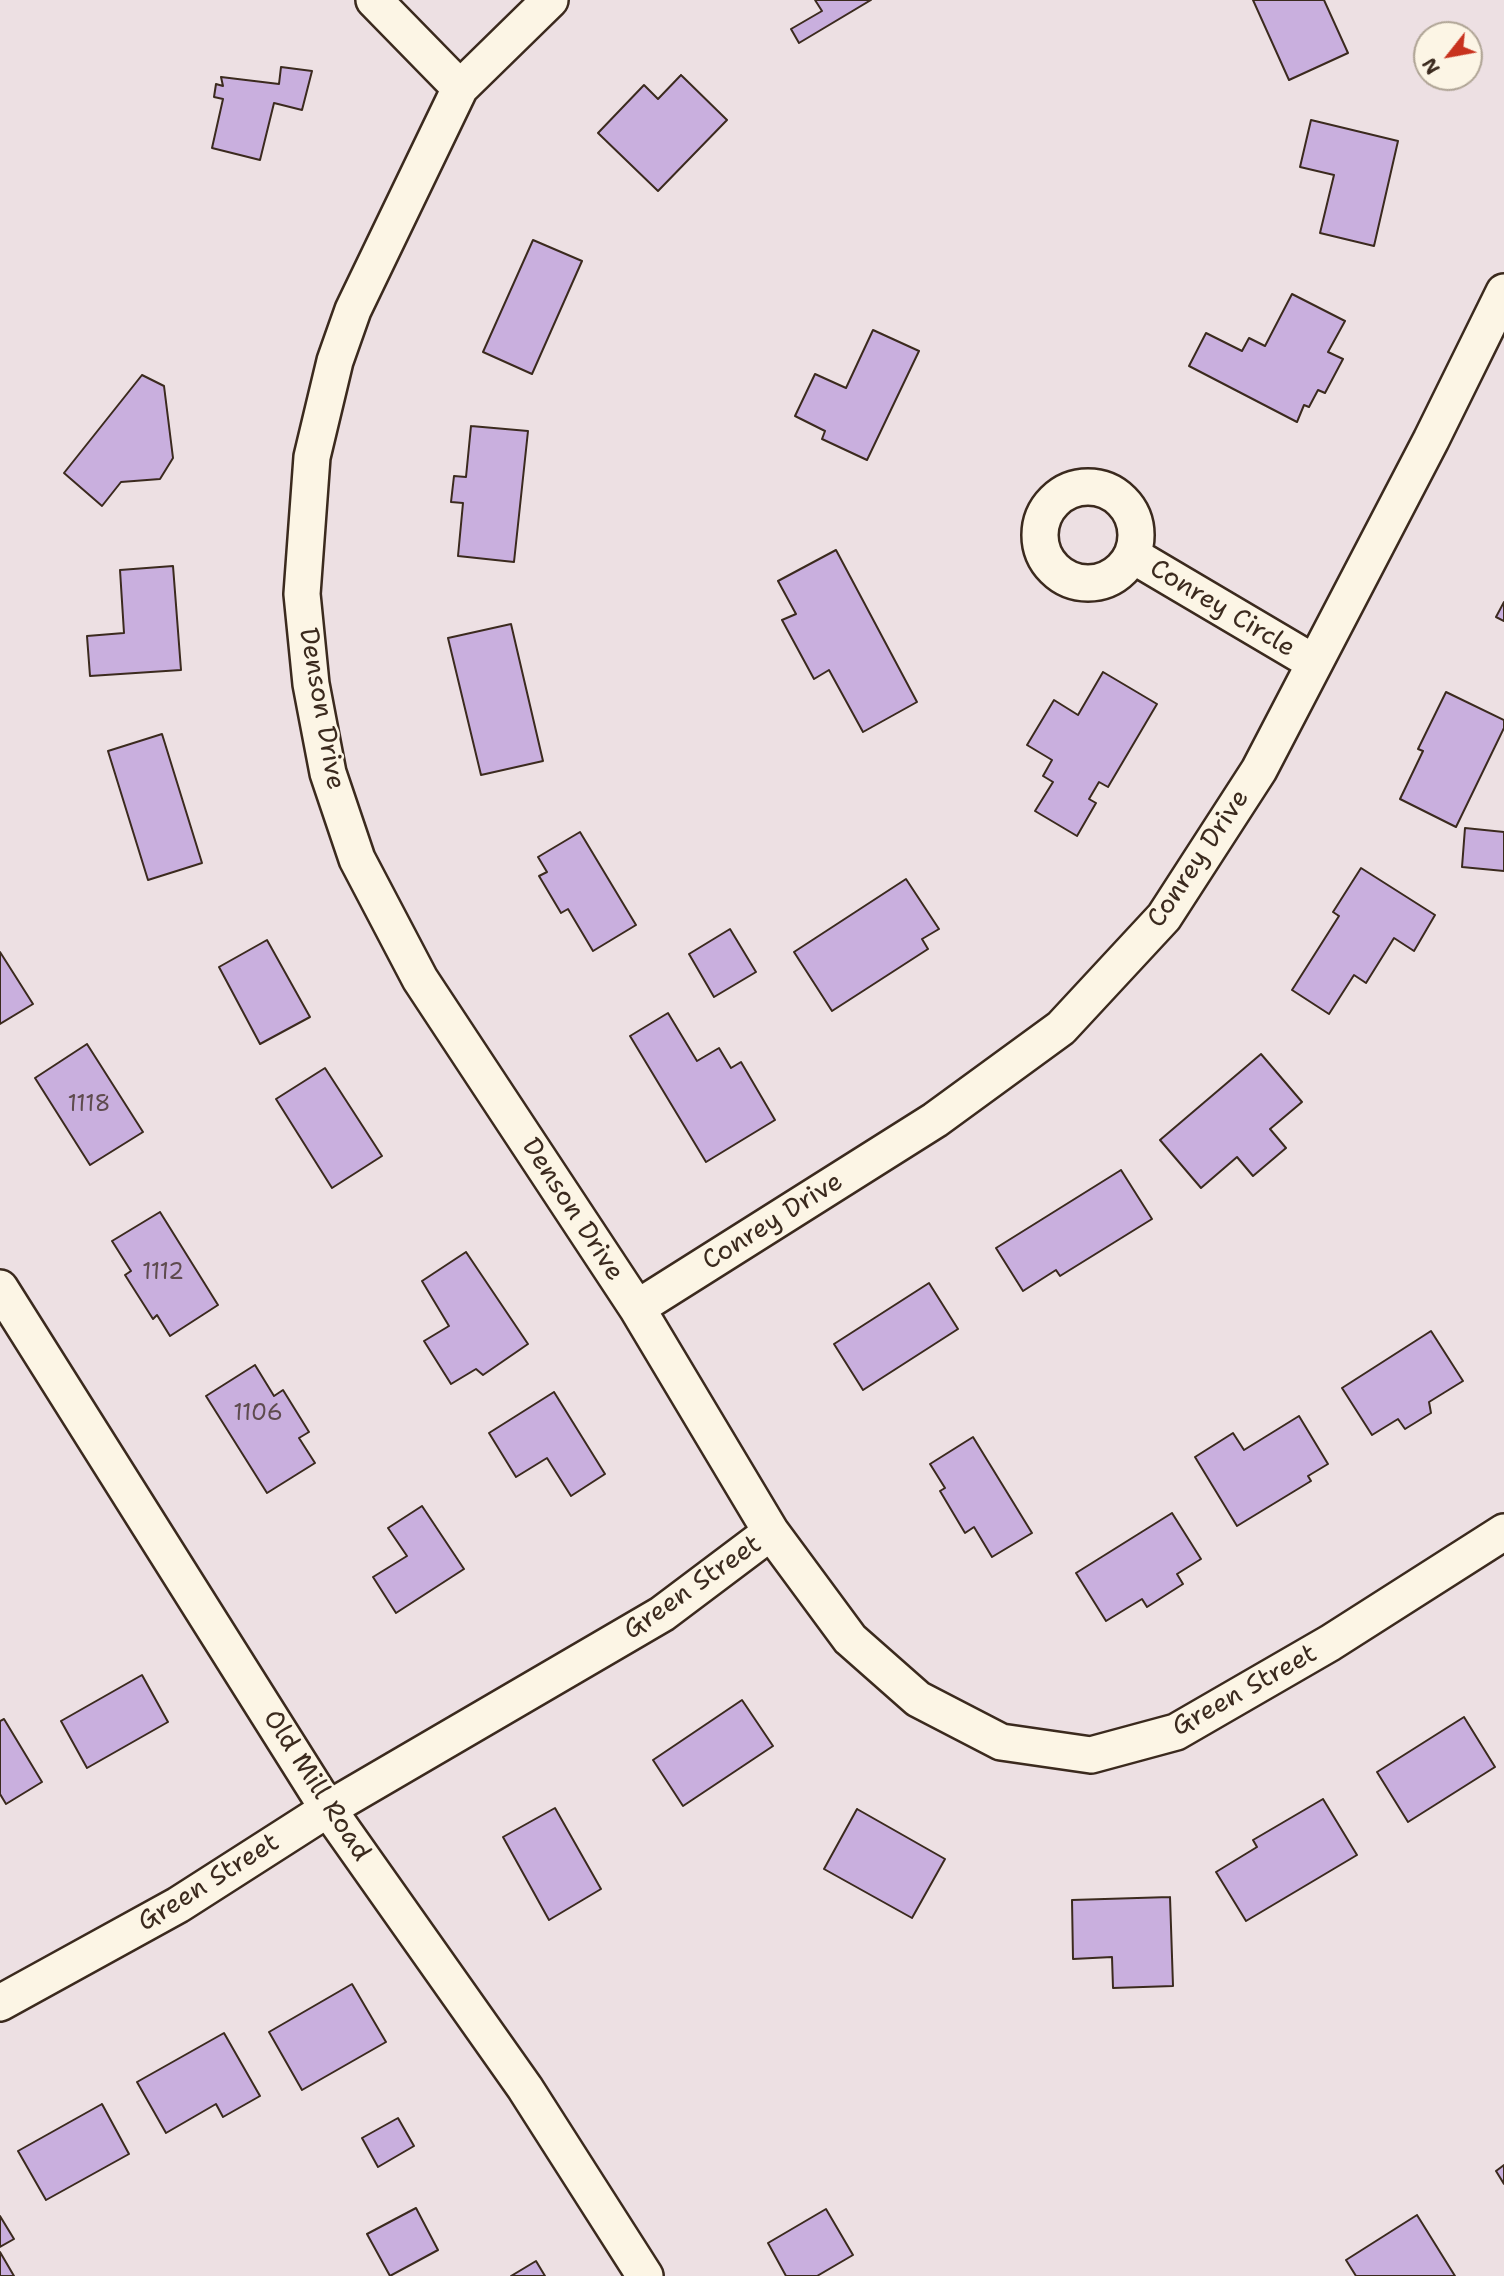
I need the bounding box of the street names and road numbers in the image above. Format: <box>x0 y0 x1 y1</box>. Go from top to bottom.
street label: Conrey Circle <box>1144 553 1300 665</box>
street label: Denson Drive <box>291 626 351 792</box>
street label: Conrey Drive <box>1141 784 1257 934</box>
street label: Denson Drive <box>514 1133 630 1287</box>
street label: Conrey Drive <box>697 1167 849 1277</box>
street label: Green Street <box>618 1529 768 1647</box>
street label: Green Street <box>1167 1638 1323 1744</box>
street label: Old Mill Road <box>256 1705 376 1867</box>
street label: Green Street <box>133 1827 285 1939</box>

